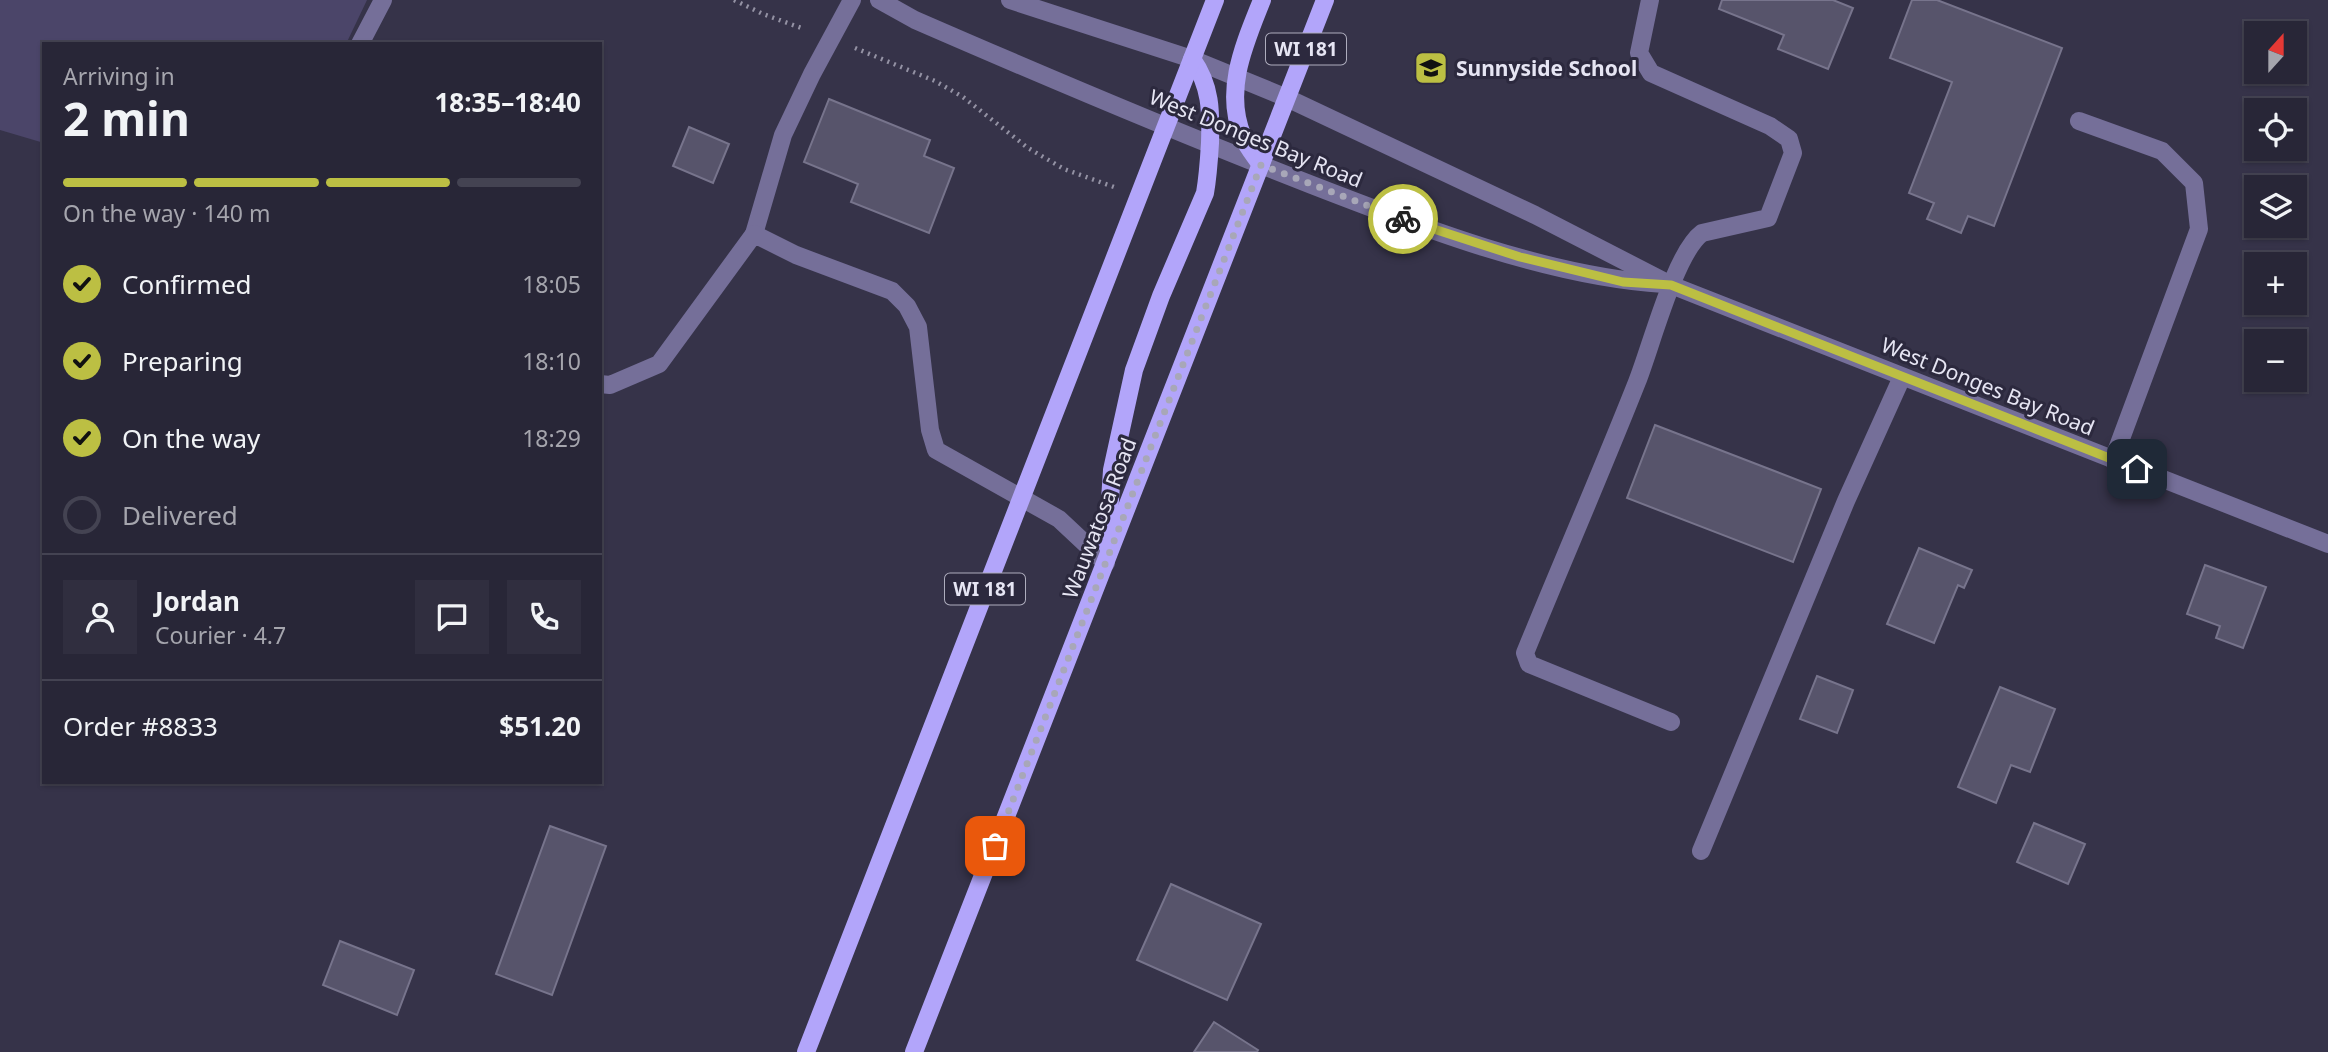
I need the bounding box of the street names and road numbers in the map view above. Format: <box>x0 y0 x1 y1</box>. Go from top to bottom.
road number: WI 181 <box>1266 34 1346 64</box>
street label: West Donges Bay Road <box>1145 82 1367 194</box>
street label: West Donges Bay Road <box>1877 330 2099 442</box>
street label: Wauwatosa Road <box>1055 434 1143 602</box>
road number: WI 181 <box>945 574 1025 604</box>

